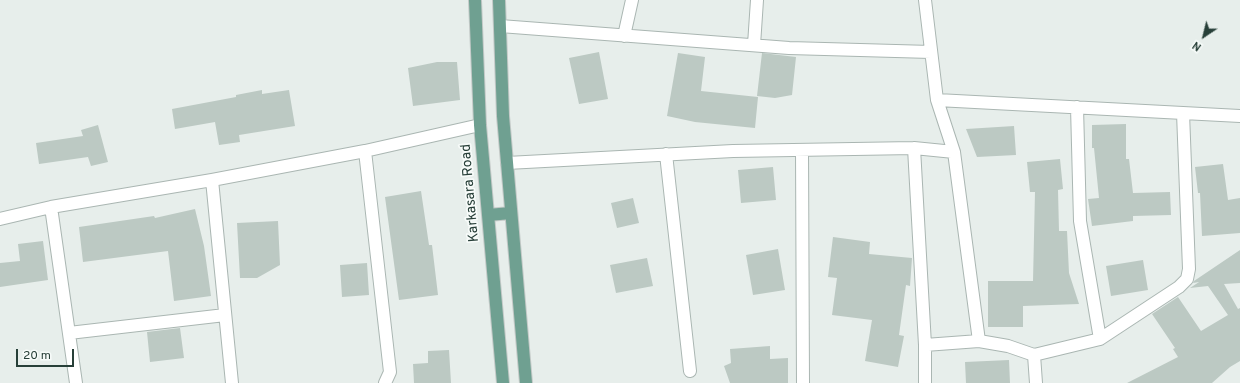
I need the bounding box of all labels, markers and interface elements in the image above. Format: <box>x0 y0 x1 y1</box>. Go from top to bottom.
north arrow <box>1184 16 1224 56</box>
text: N <box>1190 38 1204 54</box>
street label: Karkasara Road <box>458 143 484 243</box>
scale bar <box>18 341 76 367</box>
text: 20 m <box>23 348 51 364</box>

